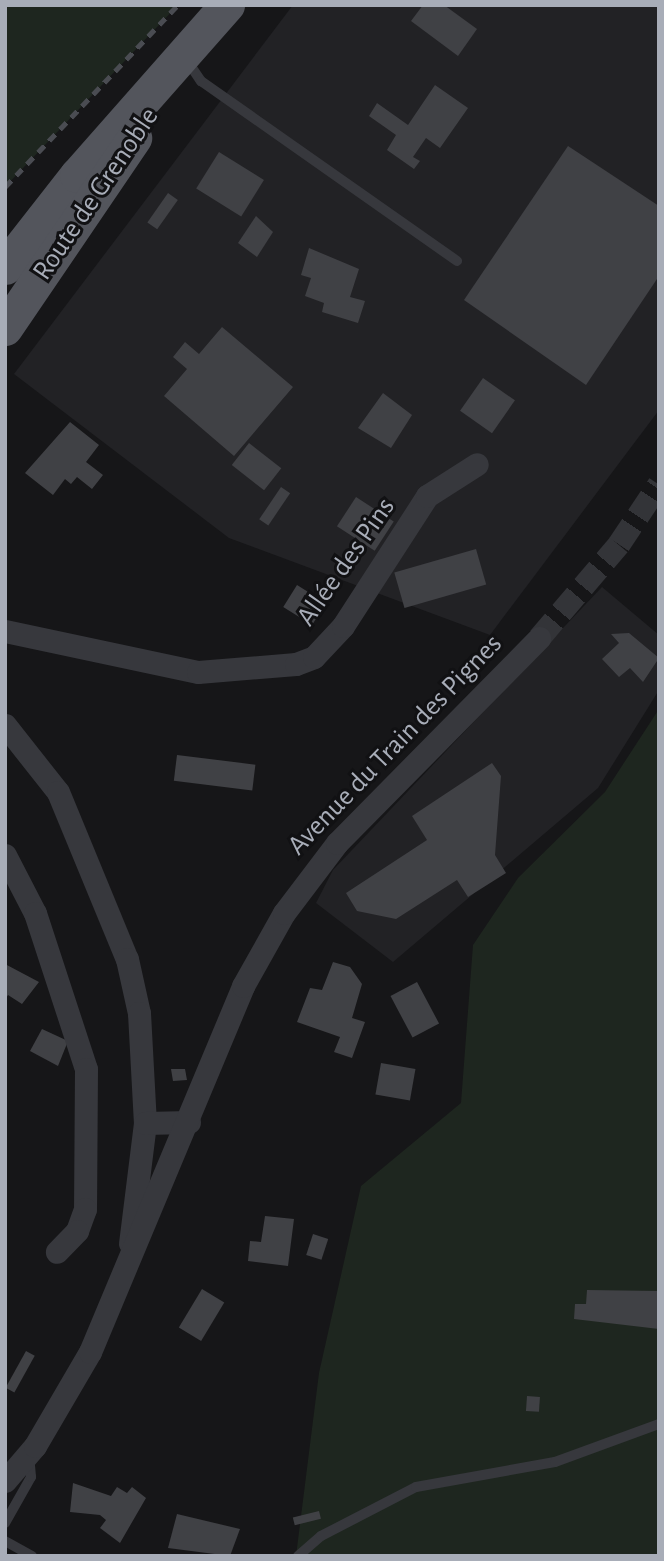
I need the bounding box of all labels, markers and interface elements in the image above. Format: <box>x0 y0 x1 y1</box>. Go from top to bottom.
street label: Route de Grenoble <box>26 101 166 287</box>
street label: Allée des Pins <box>290 491 402 633</box>
street label: Avenue du Train des Pignes <box>281 628 509 862</box>

